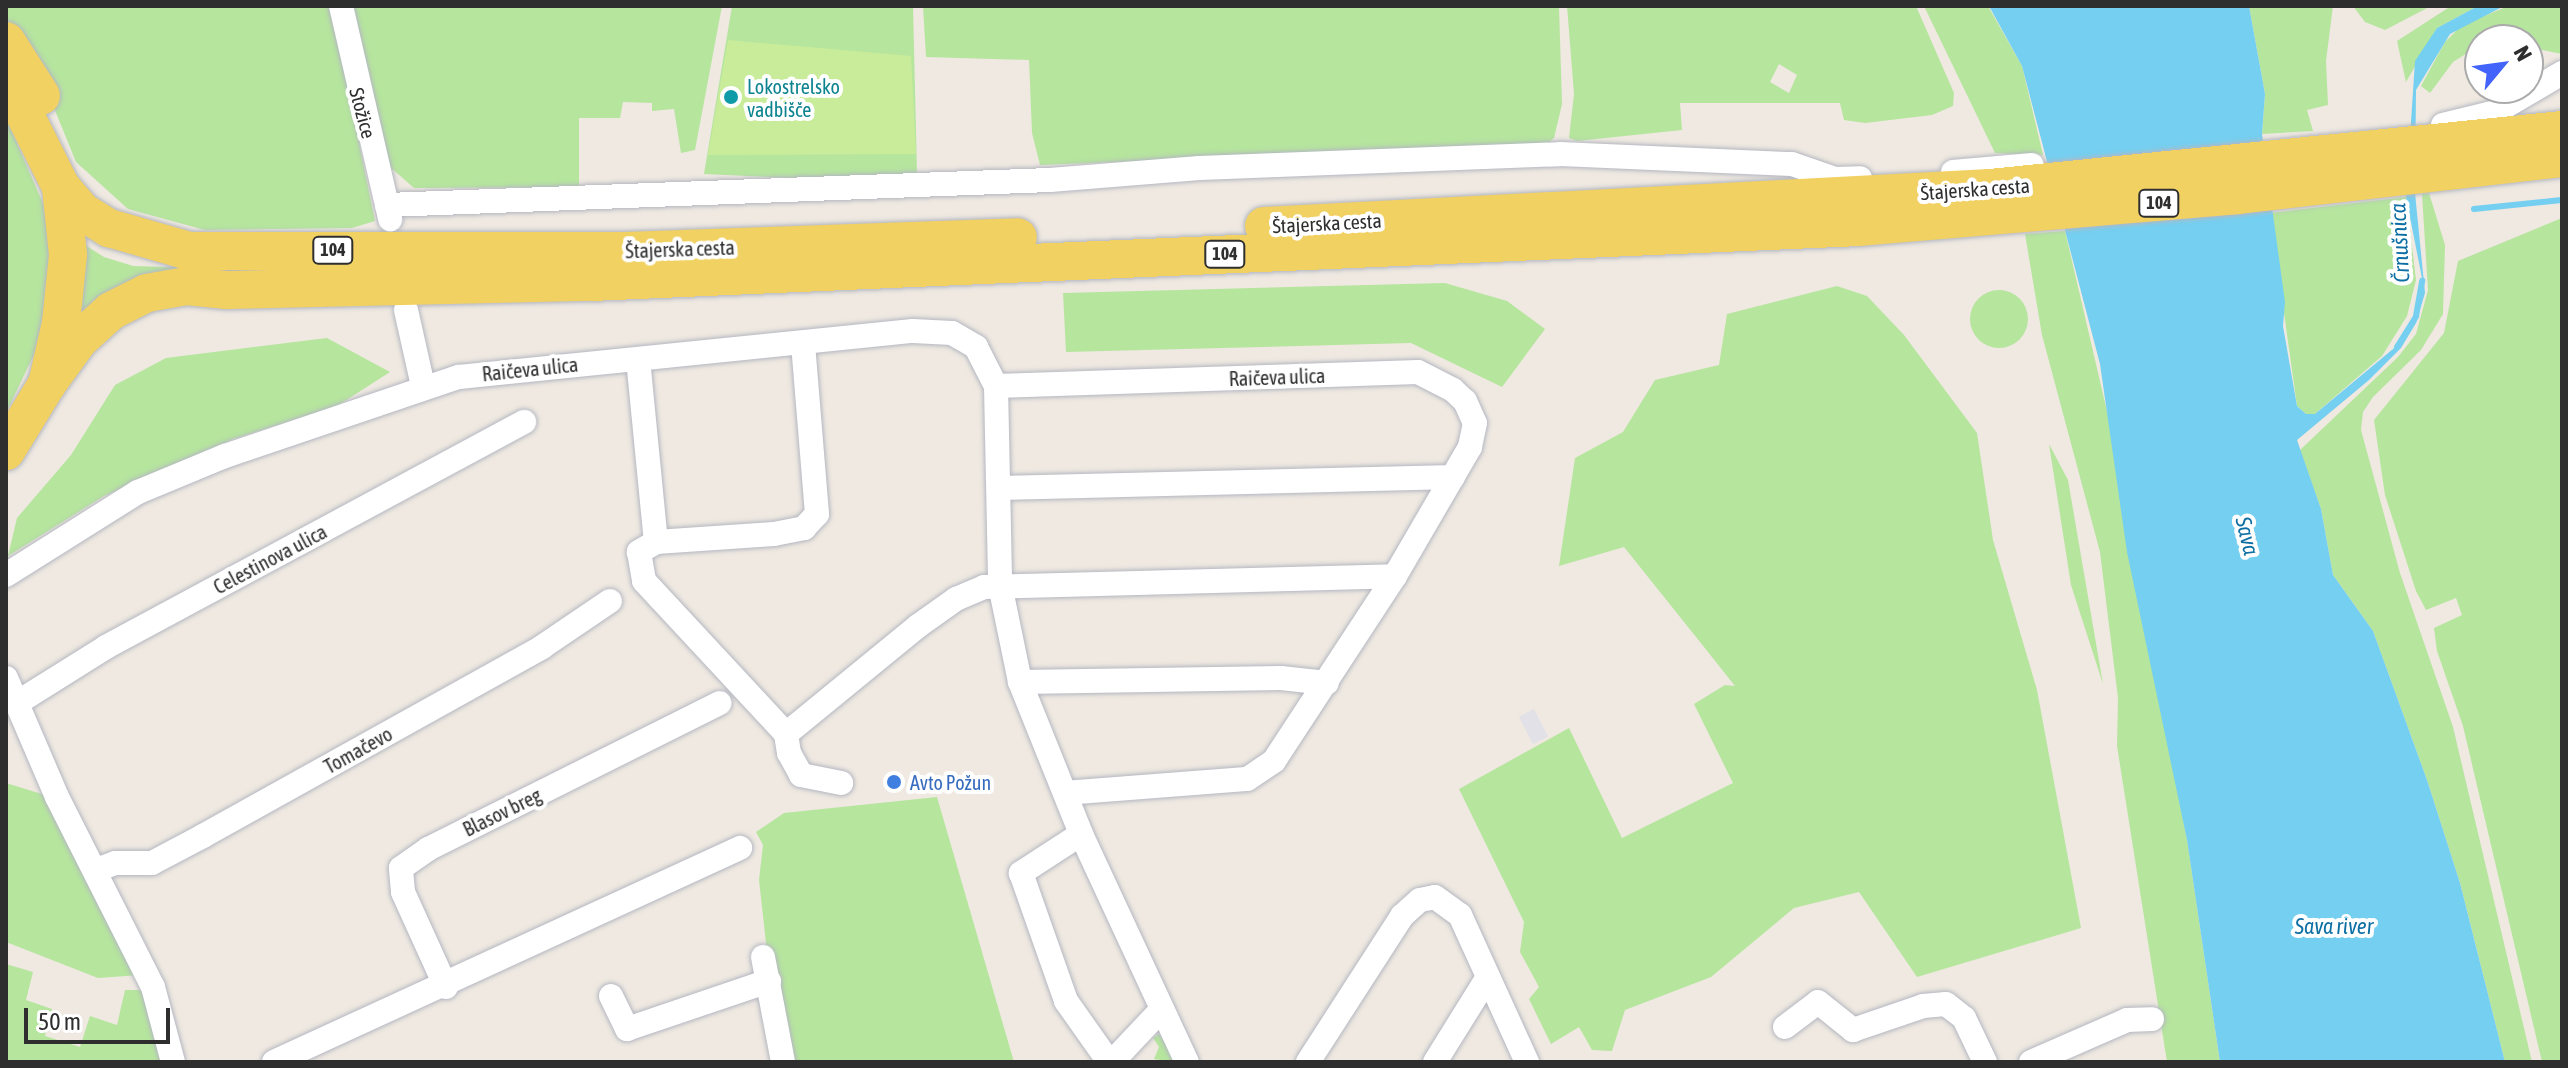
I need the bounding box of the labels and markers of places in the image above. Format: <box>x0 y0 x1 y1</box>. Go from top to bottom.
place label: Lokostrelsko vadbišče <box>747 74 840 121</box>
marker: Lokostrelsko vadbišče <box>722 88 740 106</box>
place label: Avto Požun <box>910 770 991 794</box>
marker: Avto Požun <box>885 773 903 791</box>

